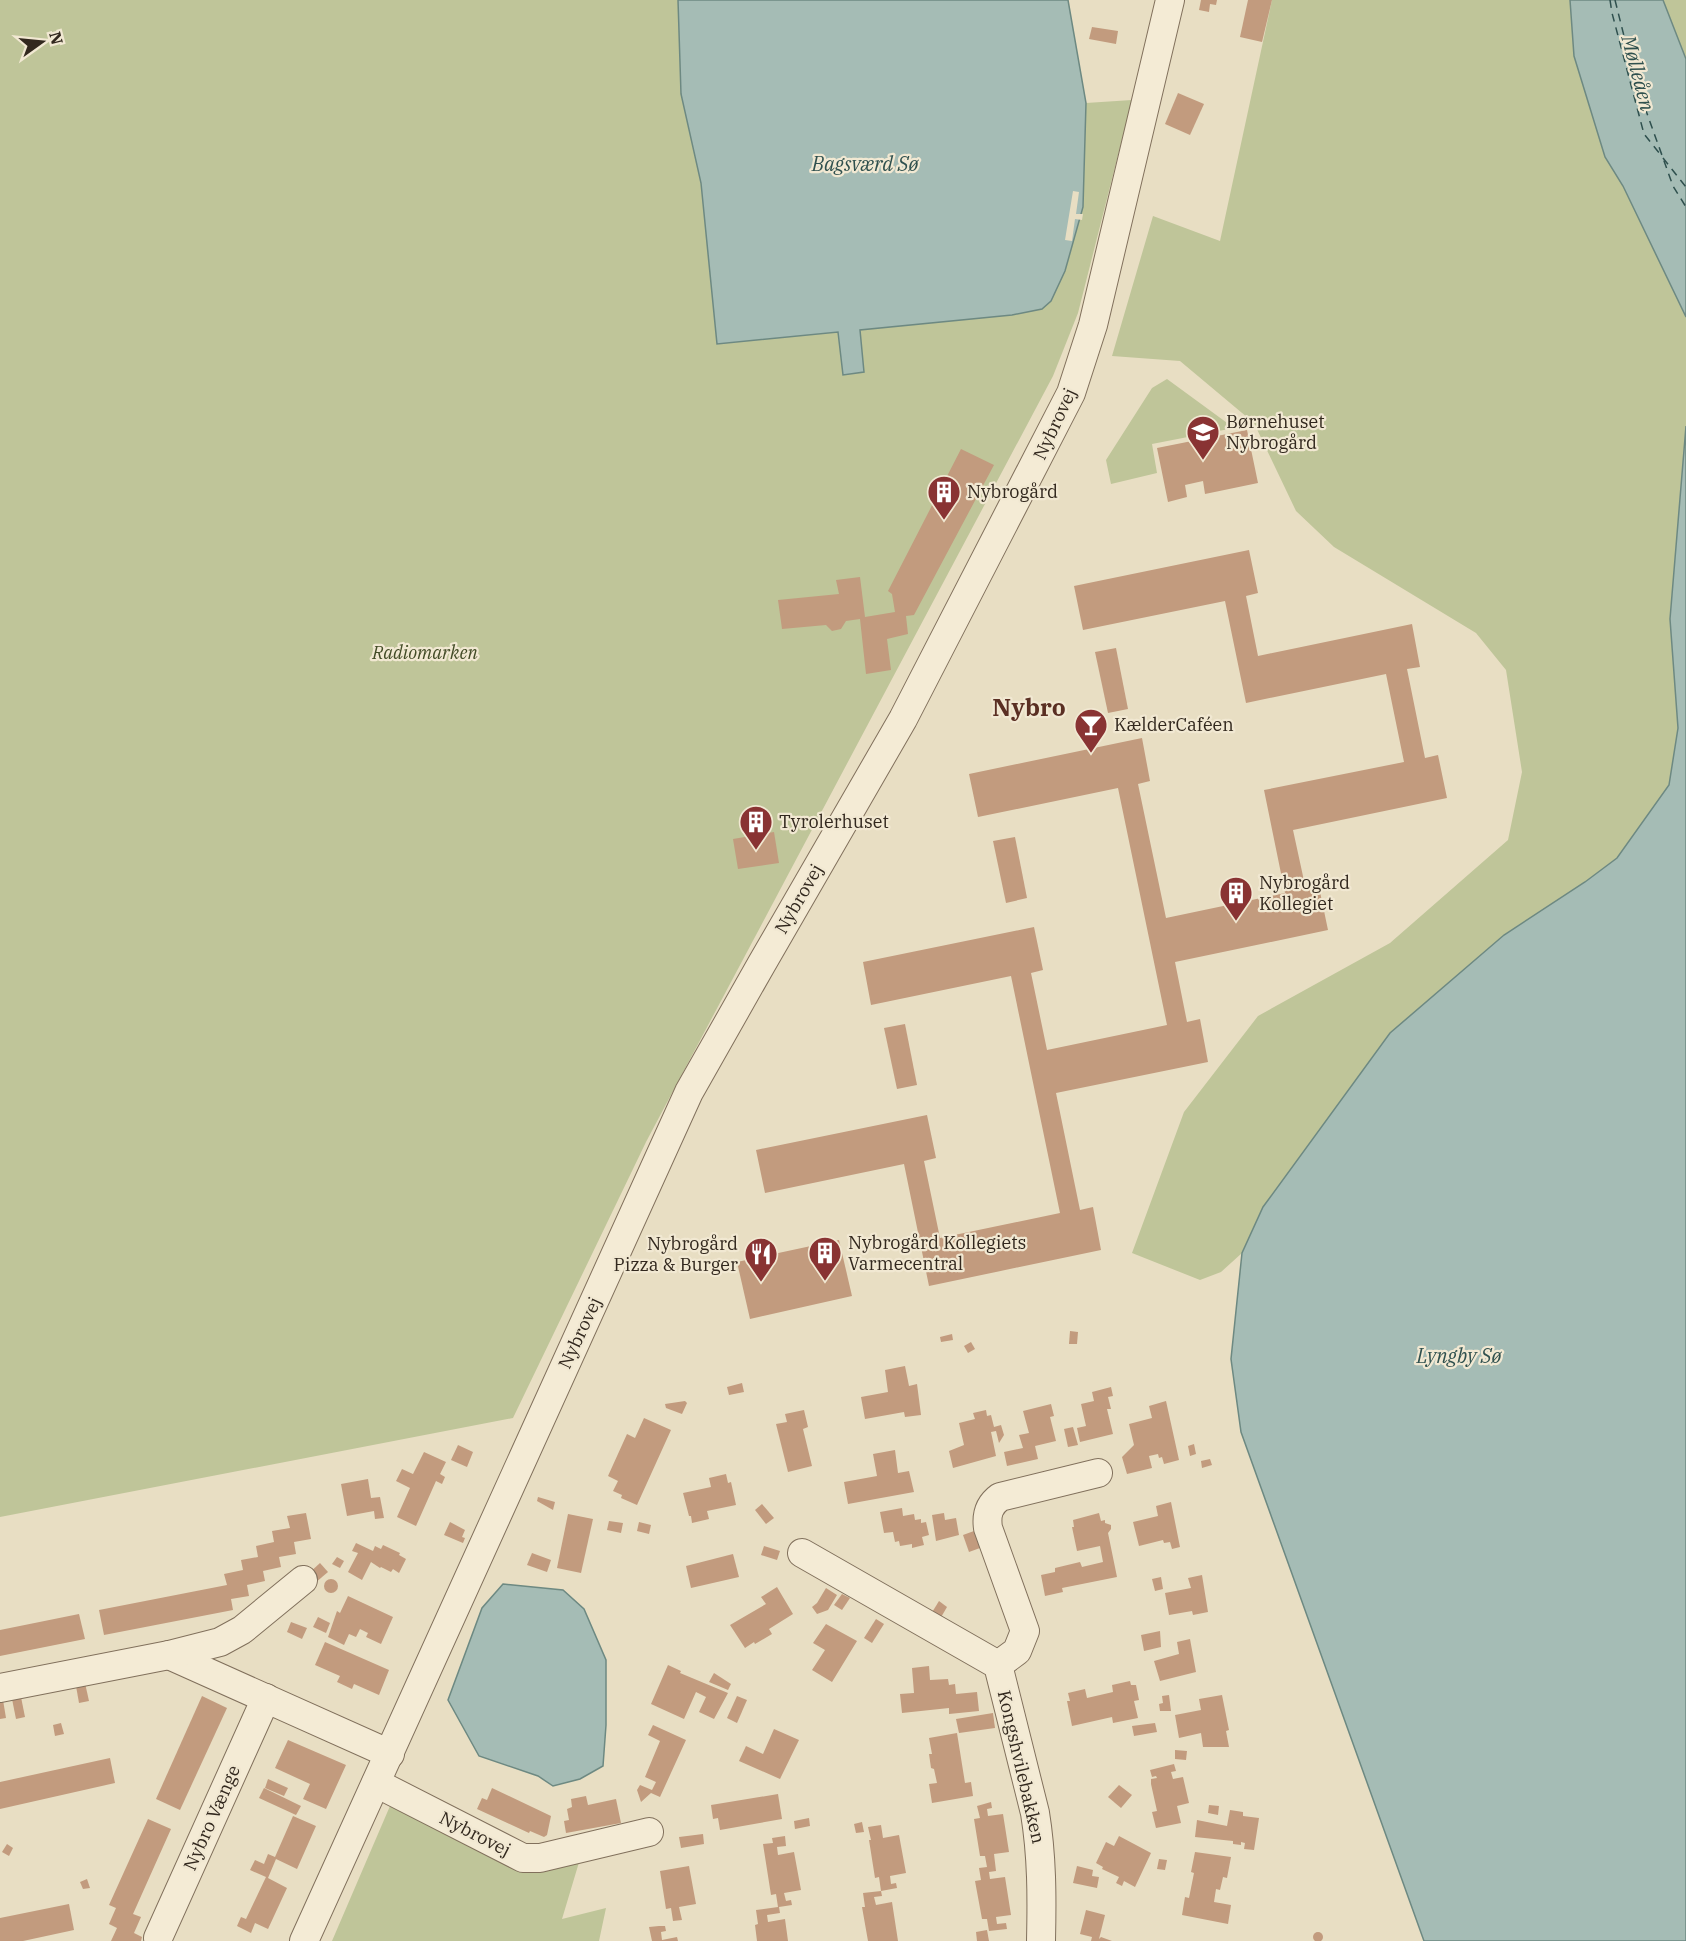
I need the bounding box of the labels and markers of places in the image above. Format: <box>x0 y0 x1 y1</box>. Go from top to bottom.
place label: Børnehuset Nybrogård <box>1226 410 1325 454</box>
school or university icon: Børnehuset Nybrogård <box>1185 414 1221 461</box>
building icon: Nybrogård <box>926 474 962 521</box>
place label: Nybrogård <box>967 480 1058 503</box>
bar icon: KælderCaféen <box>1073 707 1109 754</box>
place label: KælderCaféen <box>1114 713 1234 736</box>
building icon: Tyrolerhuset <box>738 804 774 851</box>
place label: Tyrolerhuset <box>779 810 889 833</box>
place label: Nybrogård Kollegiet <box>1259 871 1350 915</box>
building icon: Nybrogård Kollegiet <box>1218 875 1254 922</box>
place label: Nybrogård Kollegiets Varmecentral <box>848 1231 1026 1275</box>
place label: Nybrogård Pizza & Burger <box>614 1232 738 1276</box>
building icon: Nybrogård Kollegiets Varmecentral <box>807 1235 843 1282</box>
restaurant icon: Nybrogård Pizza & Burger <box>743 1236 779 1283</box>

